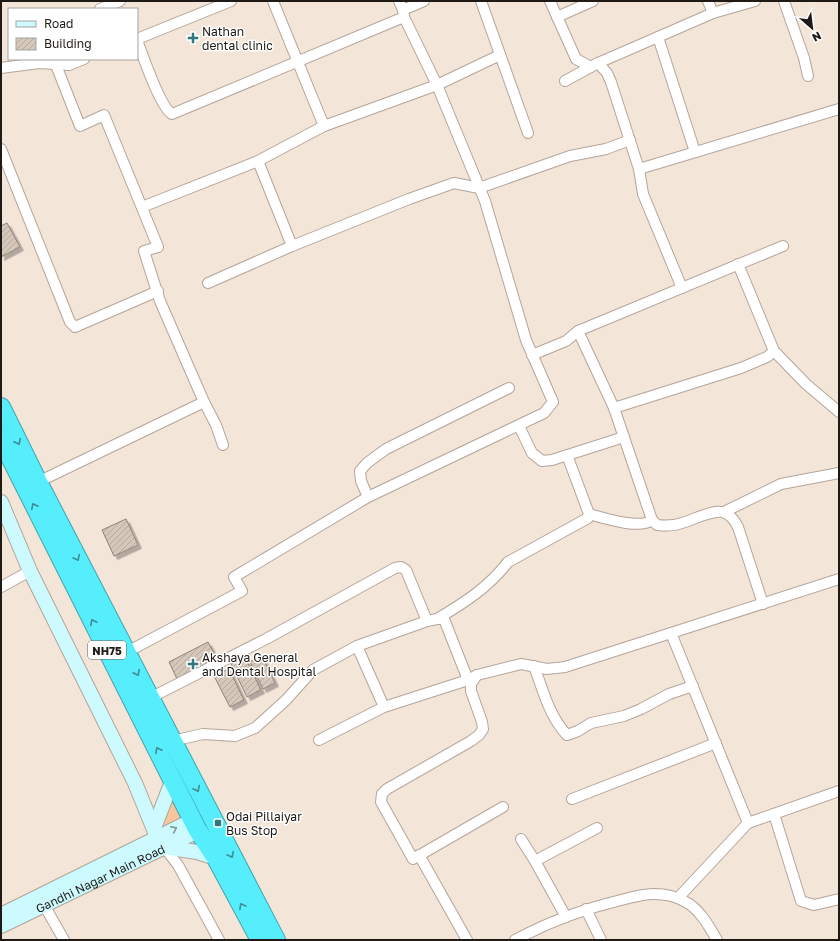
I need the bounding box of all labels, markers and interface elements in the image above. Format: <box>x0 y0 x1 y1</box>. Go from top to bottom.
legend <box>8 8 138 60</box>
north arrow <box>792 8 832 48</box>
text: Road <box>44 16 73 31</box>
place label: Nathan dental clinic <box>202 24 273 53</box>
text: N <box>810 30 824 45</box>
marker: Nathan dental clinic <box>187 32 199 44</box>
text: Building <box>44 36 92 51</box>
one-way arrow <box>13 438 21 446</box>
one-way arrow <box>32 502 39 510</box>
one-way arrow <box>73 554 80 561</box>
one-way arrow <box>90 618 98 626</box>
road number: NH75 <box>88 641 126 659</box>
place label: Akshaya General and Dental Hospital <box>202 650 316 679</box>
marker: Akshaya General and Dental Hospital <box>187 658 199 670</box>
one-way arrow <box>133 669 140 677</box>
one-way arrow <box>155 747 163 754</box>
one-way arrow <box>192 785 200 792</box>
place label: Odai Pillaiyar Bus Stop <box>226 809 302 838</box>
marker: Odai Pillaiyar Bus Stop <box>213 818 223 828</box>
one-way arrow <box>169 826 177 834</box>
street label: Gandhi Nagar Main Road <box>33 841 167 916</box>
one-way arrow <box>226 851 234 859</box>
one-way arrow <box>239 902 247 910</box>

